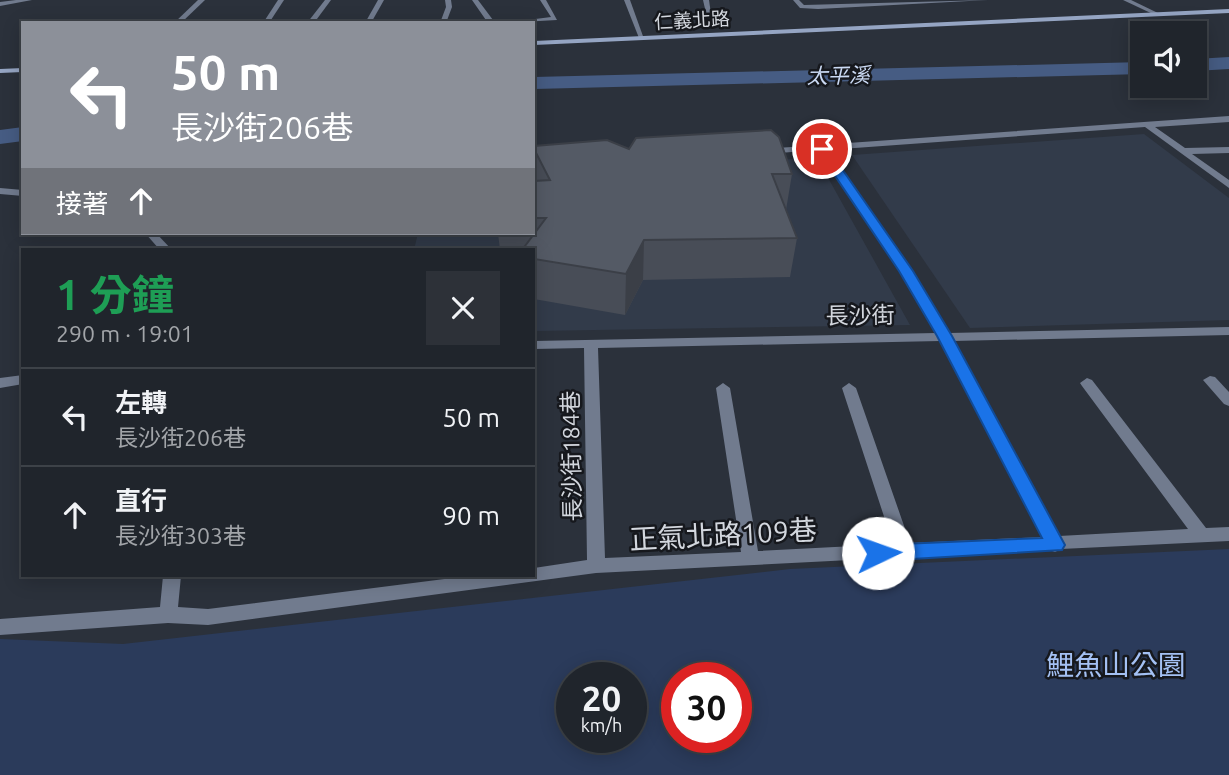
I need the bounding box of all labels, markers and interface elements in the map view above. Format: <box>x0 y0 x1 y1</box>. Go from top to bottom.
street label: 仁義北路 <box>653 7 731 33</box>
map controls <box>1130 21 1207 98</box>
button: sound <box>1130 21 1207 98</box>
text: 50 m <box>171 44 280 99</box>
icon: left <box>56 49 147 140</box>
water label: 太平溪 <box>806 62 873 88</box>
text: 長沙街206巷 <box>171 109 353 145</box>
pin <box>792 119 852 179</box>
icon: arrive <box>803 130 841 168</box>
icon: ahead <box>122 182 160 220</box>
text: 接著 <box>56 189 108 218</box>
text: 1 分鐘 <box>56 271 174 318</box>
button: close <box>426 271 500 345</box>
street label: 長沙街 <box>825 302 895 328</box>
text: 290 m · 19:01 <box>56 321 194 346</box>
text: 左轉 <box>115 388 167 417</box>
street label: 長沙街184巷 <box>557 390 585 522</box>
icon: left <box>56 398 94 436</box>
text: 50 m <box>442 403 500 432</box>
text: 長沙街206巷 <box>115 425 246 450</box>
text: 直行 <box>115 486 167 515</box>
icon: ahead <box>56 496 94 534</box>
text: 90 m <box>442 501 500 530</box>
street label: 正氣北路109巷 <box>629 514 817 554</box>
position arrow <box>841 516 915 590</box>
text: 長沙街303巷 <box>115 523 246 548</box>
park label: 鯉魚山公園 <box>1046 649 1186 680</box>
speed limit sign: 30 <box>661 662 752 753</box>
text: 20 <box>582 678 621 718</box>
text: km/h <box>581 715 622 735</box>

